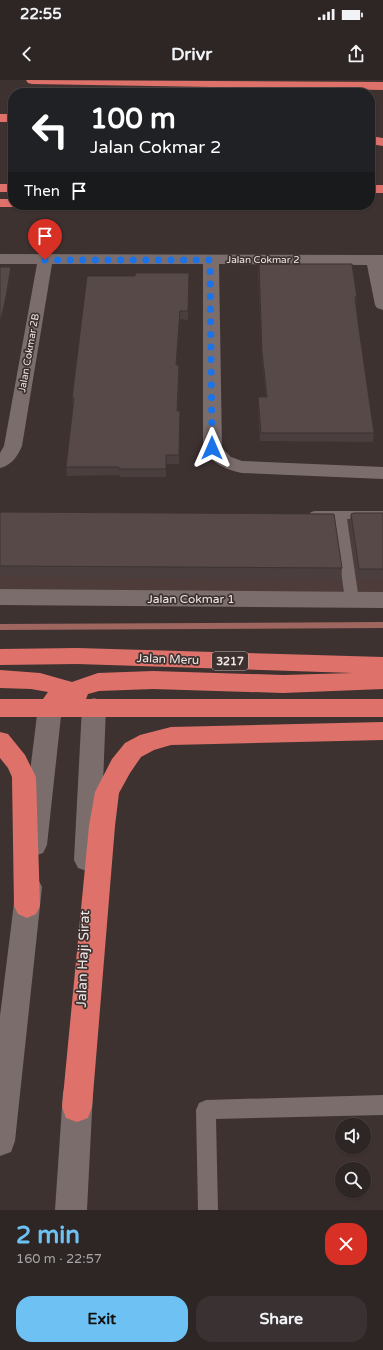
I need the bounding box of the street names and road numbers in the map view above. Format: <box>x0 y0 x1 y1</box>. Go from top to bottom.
street label: Jalan Cokmar 2 <box>227 254 299 266</box>
street label: Jalan Cokmar 2B <box>16 313 42 393</box>
street label: Jalan Cokmar 1 <box>147 592 235 606</box>
street label: Jalan Meru <box>136 651 200 667</box>
road number: 3217 <box>212 652 248 670</box>
street label: Jalan Haji Sirat <box>73 909 93 1008</box>

